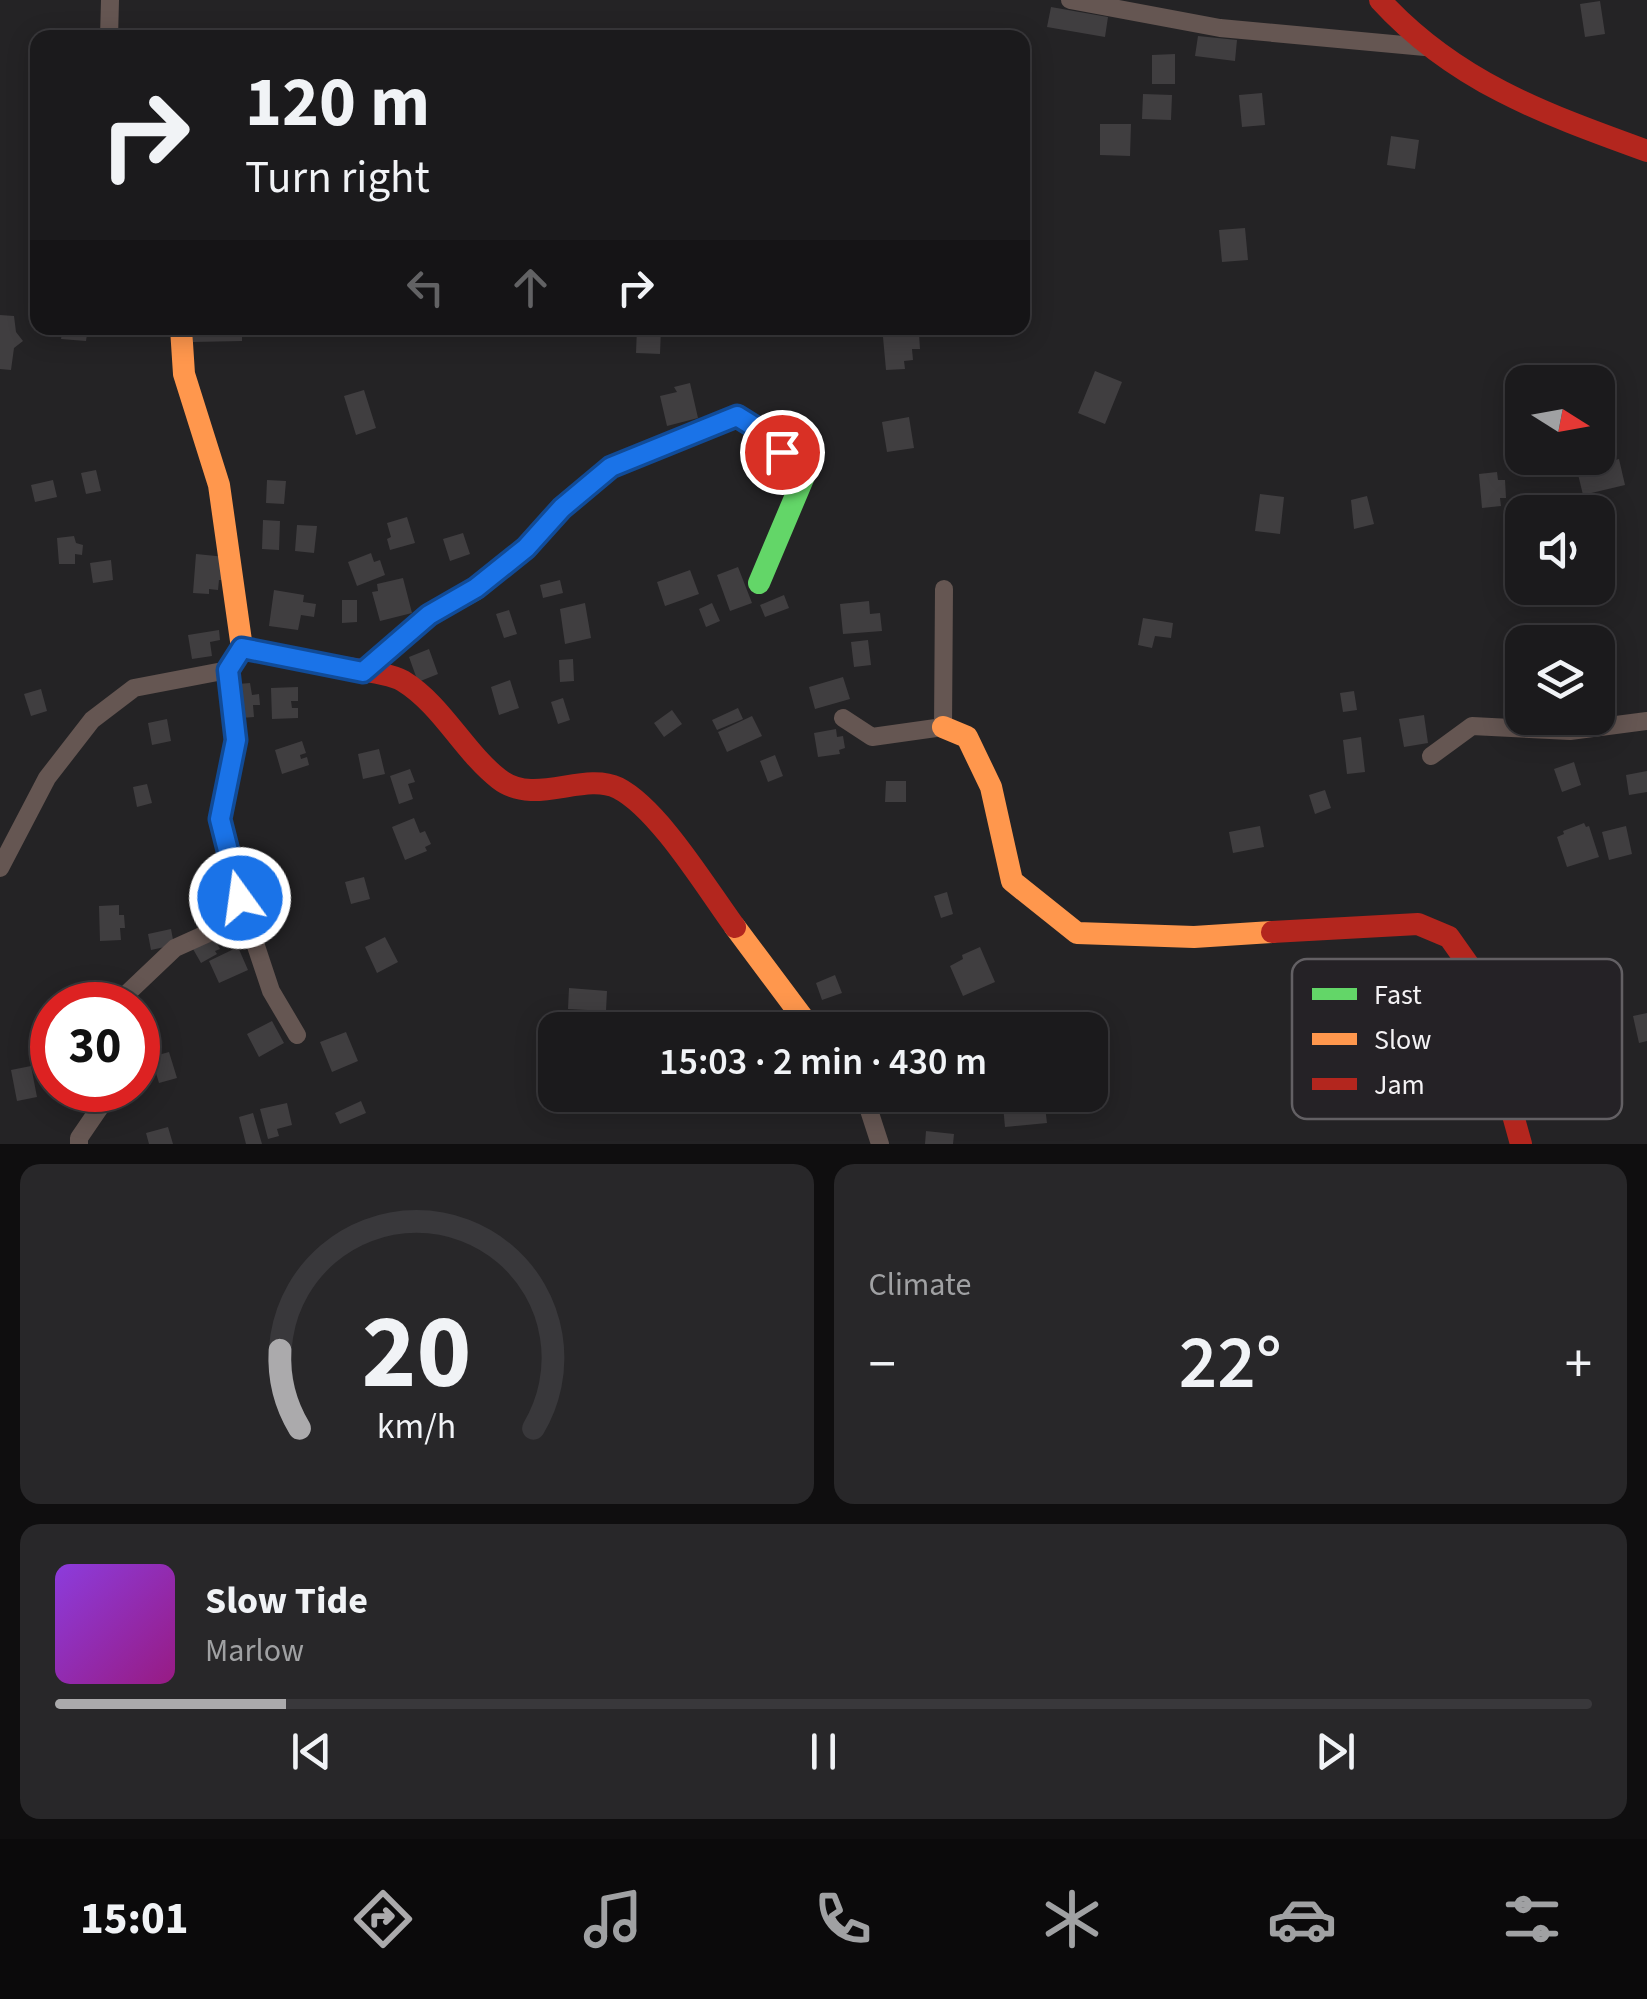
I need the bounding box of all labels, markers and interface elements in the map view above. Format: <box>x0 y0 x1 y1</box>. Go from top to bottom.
text: 120 m <box>245 53 430 153</box>
icon: right <box>80 70 210 200</box>
text: Turn right <box>245 146 430 210</box>
icon: left <box>398 260 453 315</box>
icon: ahead <box>503 260 558 315</box>
icon: right <box>608 260 663 315</box>
north arrow <box>1505 365 1615 475</box>
map controls <box>1505 365 1615 735</box>
pin <box>740 410 825 495</box>
icon: arrive <box>755 425 810 480</box>
button: sound <box>1505 495 1615 605</box>
button: layers <box>1505 625 1615 735</box>
position arrow <box>188 846 292 950</box>
legend <box>1292 959 1622 1119</box>
text: Fast <box>1374 975 1422 1015</box>
speed limit sign: 30 <box>30 982 160 1112</box>
text: Slow <box>1374 1020 1431 1060</box>
text: 15:03 · 2 min · 430 m <box>659 1035 987 1089</box>
text: Jam <box>1374 1065 1425 1105</box>
text: Climate <box>869 1262 971 1308</box>
text: 20 <box>362 1280 472 1428</box>
text: 22° <box>1179 1310 1282 1417</box>
text: − <box>869 1326 896 1404</box>
text: + <box>1565 1326 1592 1404</box>
text: km/h <box>377 1401 456 1452</box>
text: Slow Tide <box>205 1574 368 1628</box>
text: Marlow <box>205 1628 304 1674</box>
icon: previous <box>284 1724 339 1779</box>
icon: pause <box>796 1724 851 1779</box>
icon: next <box>1308 1724 1363 1779</box>
icon: directions <box>348 1884 418 1954</box>
icon: music <box>578 1884 648 1954</box>
icon: phone <box>808 1884 878 1954</box>
icon: climate <box>1037 1884 1107 1954</box>
icon: car <box>1267 1884 1337 1954</box>
icon: filters <box>1497 1884 1567 1954</box>
text: 15:01 <box>80 1887 188 1951</box>

